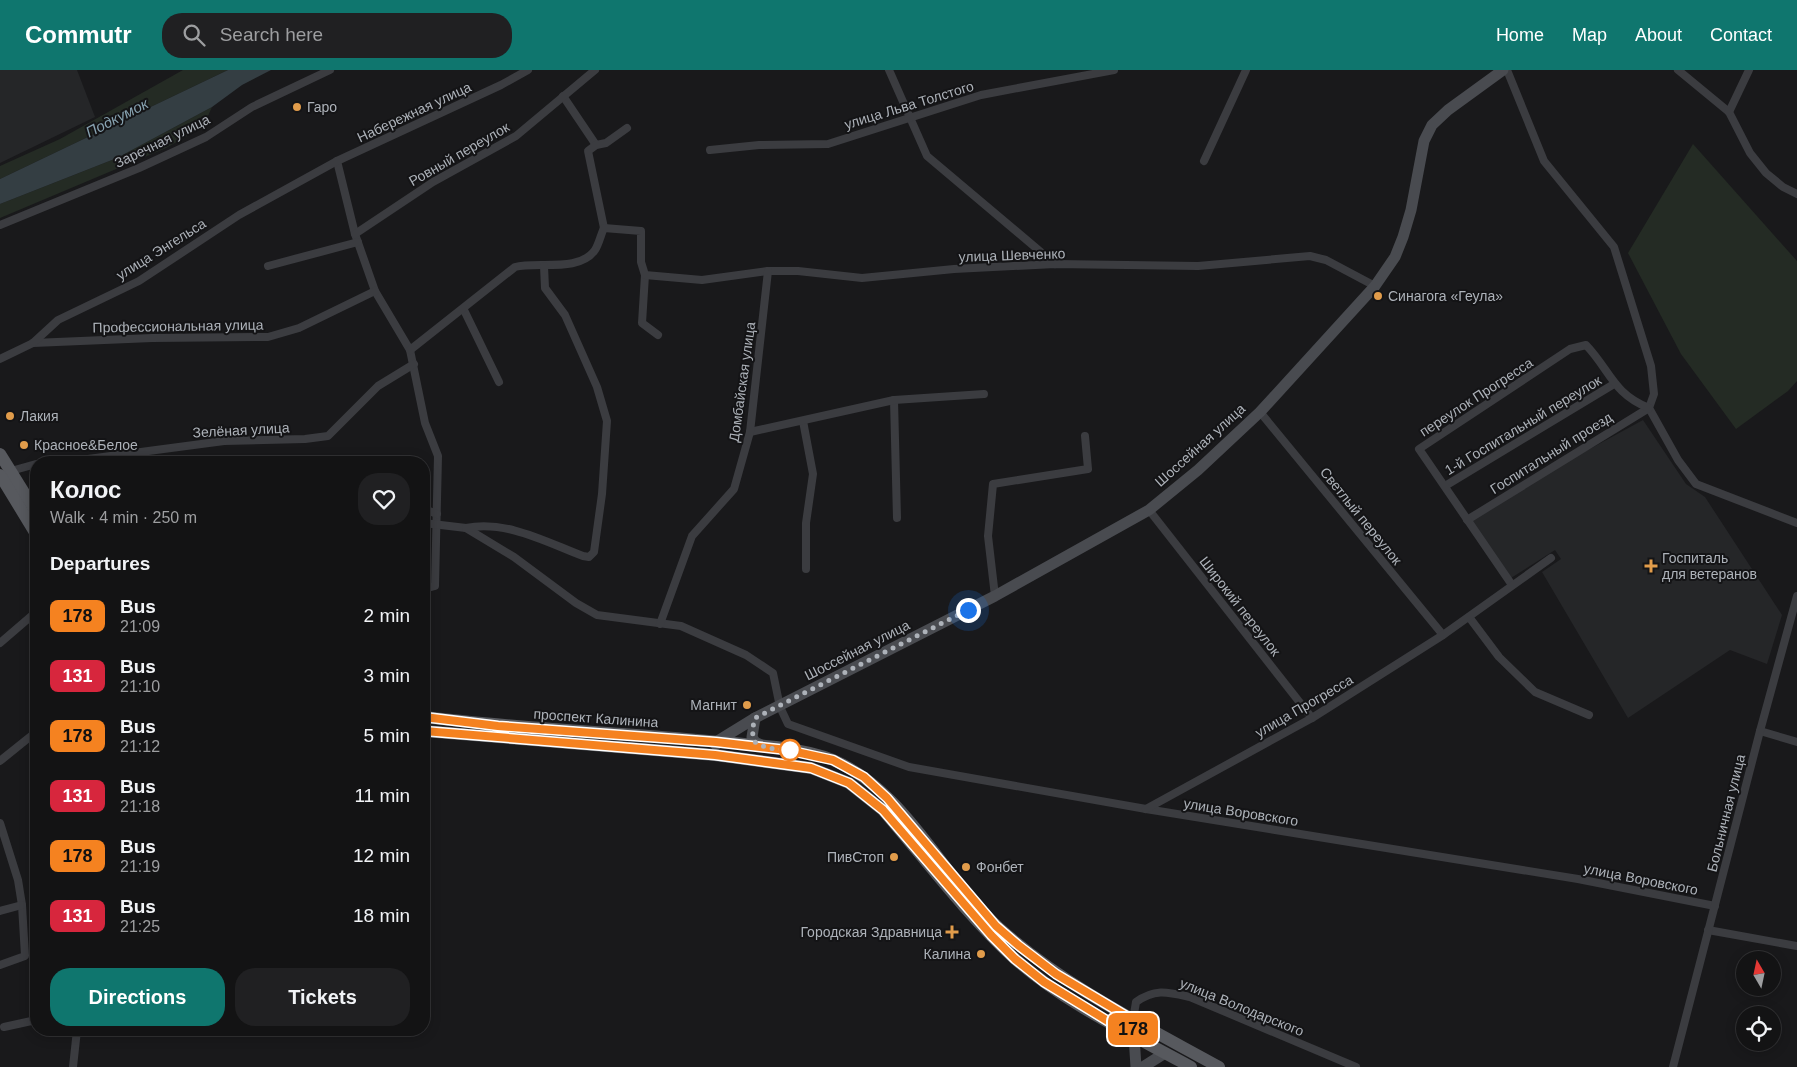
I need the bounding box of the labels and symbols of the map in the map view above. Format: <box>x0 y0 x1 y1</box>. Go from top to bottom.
street label: улица Льва Толстого <box>842 78 976 132</box>
street label: Набережная улица <box>355 79 474 145</box>
water label: Подкумок <box>83 94 152 141</box>
place label: Гаро <box>307 99 337 115</box>
marker: Гаро <box>291 101 303 113</box>
street label: Заречная улица <box>112 111 212 171</box>
street label: Ровный переулок <box>406 118 513 189</box>
street label: улица Энгельса <box>113 215 209 283</box>
street label: улица Шевченко <box>958 245 1066 265</box>
place label: Синагога «Геула» <box>1388 288 1503 304</box>
marker: Синагога «Геула» <box>1372 290 1384 302</box>
street label: Профессиональная улица <box>92 317 264 335</box>
street label: Домбайская улица <box>726 321 758 443</box>
street label: переулок Прогресса <box>1416 354 1536 440</box>
street label: 1-й Госпитальный переулок <box>1442 371 1605 478</box>
street label: Шоссейная улица <box>1152 400 1249 490</box>
place label: Лакия <box>20 408 59 424</box>
street label: Госпитальный проезд <box>1487 409 1615 497</box>
marker: Лакия <box>4 410 16 422</box>
street label: Зелёная улица <box>192 419 290 441</box>
place label: Красное&Белое <box>34 437 138 453</box>
marker: Красное&Белое <box>18 439 30 451</box>
street label: Светлый переулок <box>1317 464 1406 569</box>
place label: Госпиталь для ветеранов <box>1662 550 1757 582</box>
street label: Широкий переулок <box>1196 553 1284 660</box>
marker: Госпиталь для ветеранов <box>1644 559 1658 573</box>
your location <box>956 598 981 623</box>
street label: Шоссейная улица <box>802 617 912 683</box>
street label: улица Прогресса <box>1252 671 1356 741</box>
place label: Магнит <box>690 697 738 713</box>
marker: Магнит <box>741 699 753 711</box>
street label: проспект Калинина <box>533 706 659 730</box>
unlabelled marker <box>779 739 801 761</box>
street label: Больничная улица <box>1704 752 1748 873</box>
street label: улица Воровского <box>1182 795 1300 829</box>
place label: ПивСтоп <box>827 849 884 865</box>
marker: ПивСтоп <box>888 851 900 863</box>
place label: Фонбет <box>976 859 1024 875</box>
street label: улица Воровского <box>1583 860 1700 898</box>
marker: Фонбет <box>960 861 972 873</box>
place label: Городская Здравница <box>800 924 942 940</box>
marker: Городская Здравница <box>946 926 958 938</box>
place label: Калина <box>924 946 971 962</box>
marker: Калина <box>975 948 987 960</box>
north arrow <box>1736 951 1781 996</box>
street label: улица Володарского <box>1178 975 1307 1039</box>
line badge: 178 <box>1104 1013 1162 1045</box>

